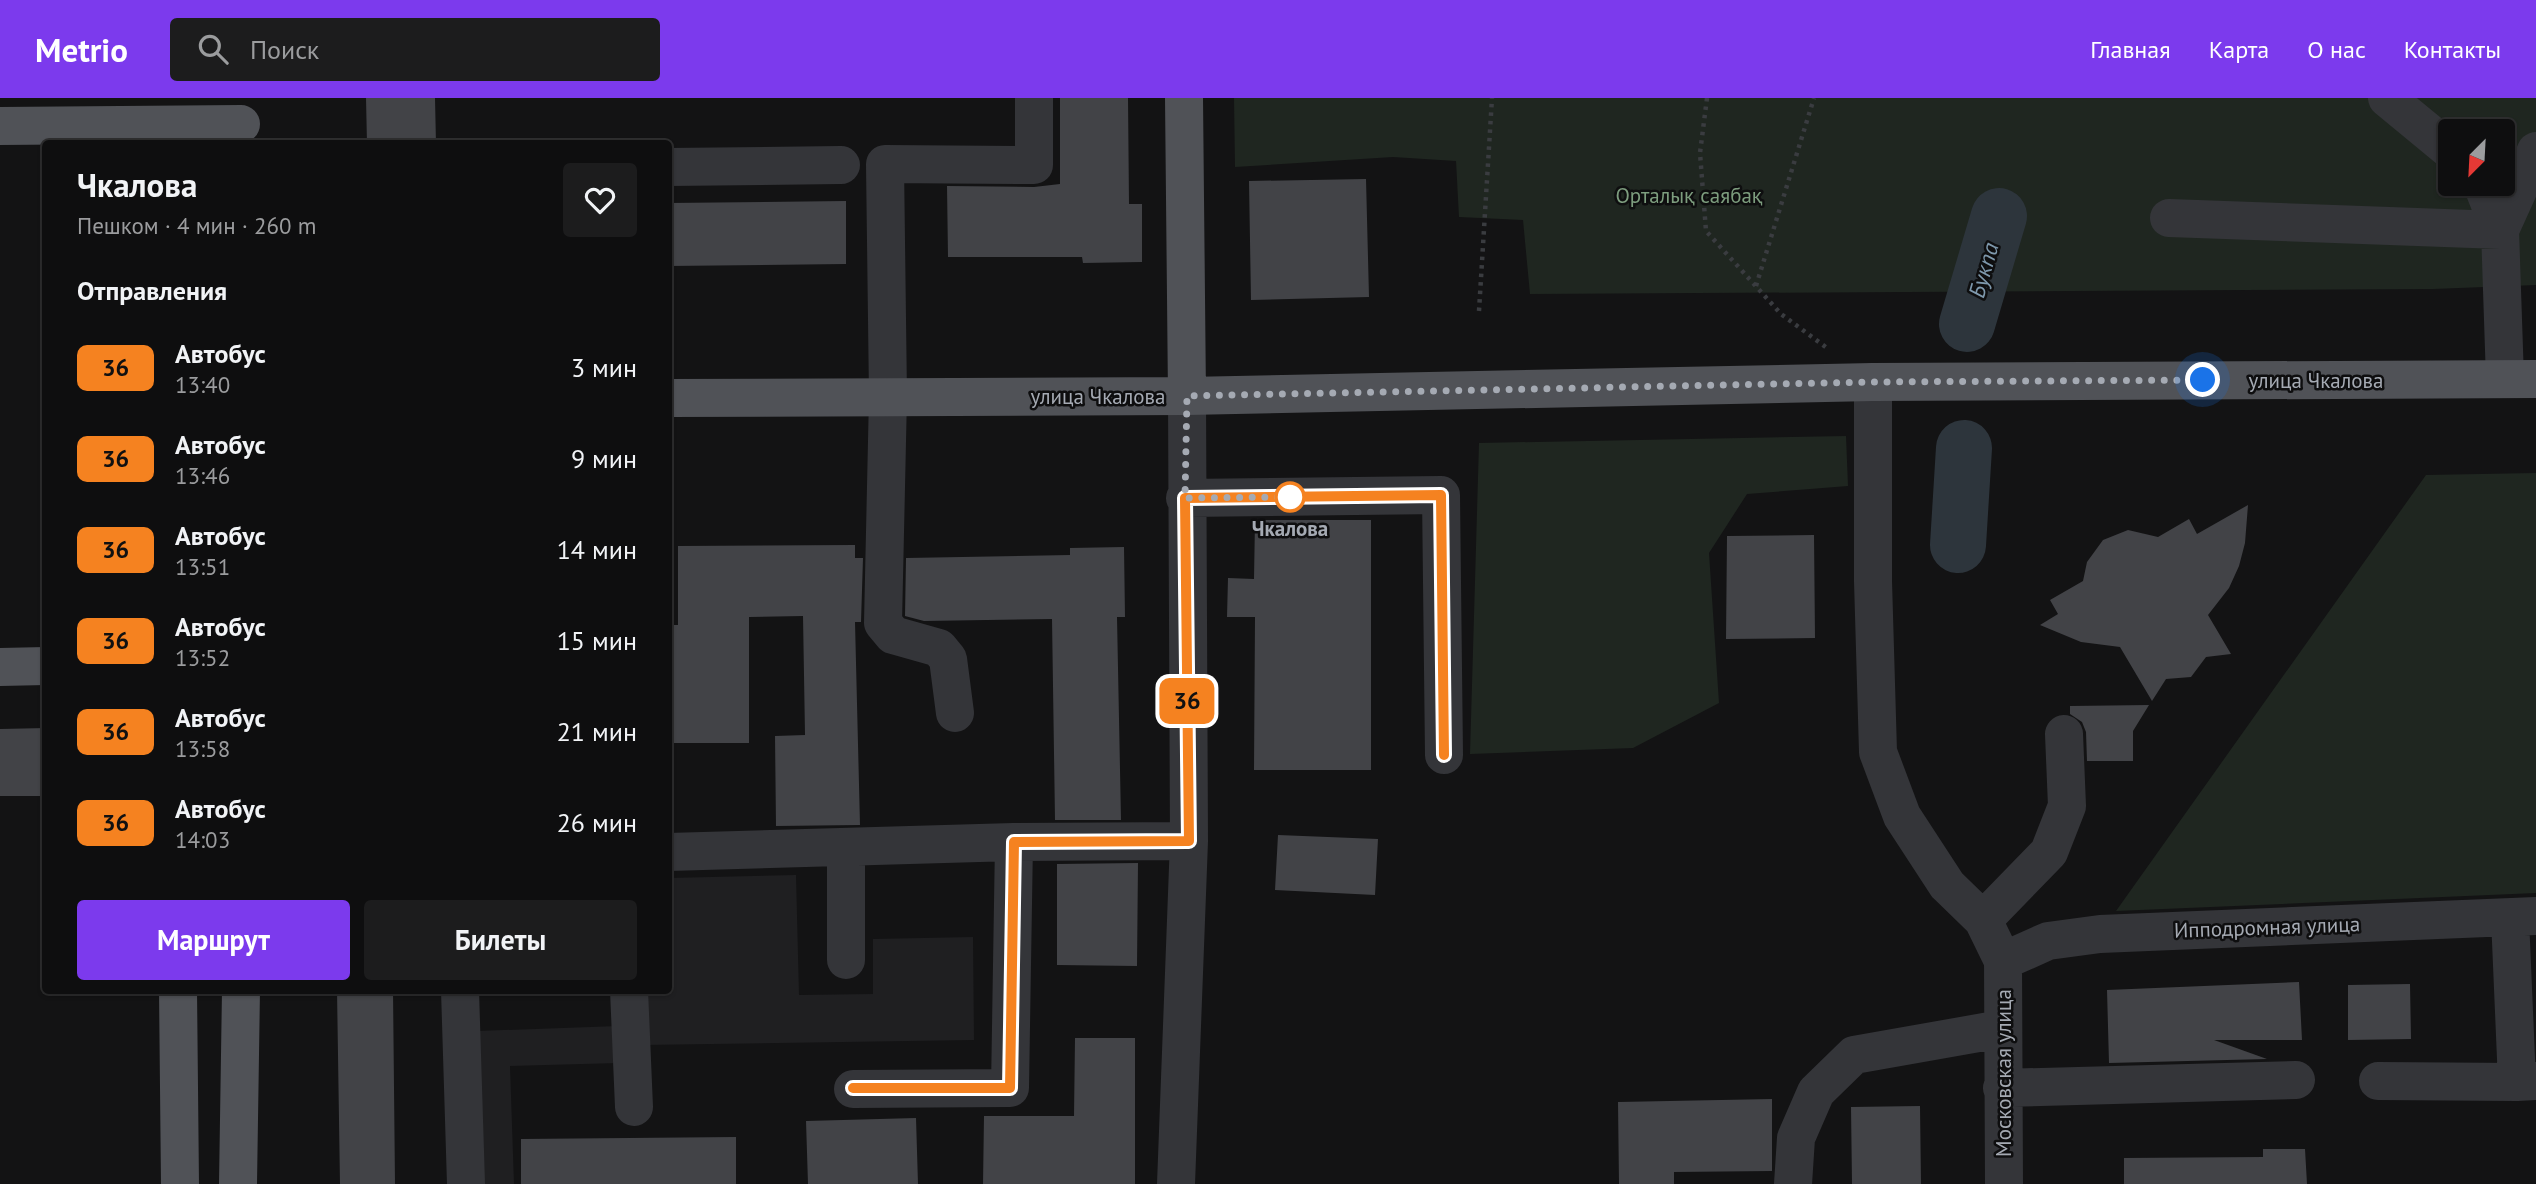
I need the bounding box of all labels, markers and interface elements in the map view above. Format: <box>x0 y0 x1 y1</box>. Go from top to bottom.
search box <box>170 18 660 81</box>
text: Metrio <box>35 28 128 71</box>
icon: search <box>194 30 232 68</box>
text: Поиск <box>250 33 319 66</box>
text: Главная <box>2090 34 2171 65</box>
text: Карта <box>2209 34 2269 65</box>
text: О нас <box>2307 34 2366 65</box>
text: Контакты <box>2404 34 2501 65</box>
north arrow <box>2438 119 2515 196</box>
map controls <box>2438 119 2515 196</box>
text: Чкалова <box>77 163 197 206</box>
button: heart <box>563 163 637 237</box>
park label: Орталық саябақ <box>1616 182 1763 209</box>
text: Пешком · 4 мин · 260 m <box>77 211 316 240</box>
water label: Букпа <box>1961 239 2005 301</box>
text: Отправления <box>77 274 227 307</box>
text: Автобус <box>175 337 266 370</box>
text: 3 мин <box>571 351 637 384</box>
text: 36 <box>102 352 129 383</box>
your location <box>2185 362 2220 397</box>
street label: улица Чкалова <box>2249 367 2383 394</box>
text: 13:40 <box>175 370 230 399</box>
street label: улица Чкалова <box>1031 383 1165 410</box>
text: Автобус <box>175 428 266 461</box>
text: 9 мин <box>571 442 637 475</box>
text: 36 <box>102 443 129 474</box>
text: 13:46 <box>175 461 230 490</box>
marker: Чкалова <box>1275 482 1305 512</box>
place label: Чкалова <box>1252 515 1328 542</box>
text: Автобус <box>175 519 266 552</box>
text: 14 мин <box>557 533 637 566</box>
text: 36 <box>102 534 129 565</box>
text: 13:51 <box>175 552 230 581</box>
text: Автобус <box>175 610 266 643</box>
text: 15 мин <box>557 624 637 657</box>
text: 36 <box>102 625 129 656</box>
text: 13:52 <box>175 643 230 672</box>
line badge: 36 <box>1156 678 1218 724</box>
text: 36 <box>1173 685 1201 716</box>
text: Автобус <box>175 701 266 734</box>
text: 21 мин <box>557 715 637 748</box>
text: 36 <box>102 716 129 747</box>
text: 13:58 <box>175 734 230 763</box>
text: Автобус <box>175 792 266 825</box>
text: 26 мин <box>557 806 637 839</box>
text: 36 <box>102 807 129 838</box>
text: 14:03 <box>175 825 230 854</box>
button: Маршрут <box>77 900 350 980</box>
button: Билеты <box>364 900 637 980</box>
street label: Ипподромная улица <box>2173 910 2361 944</box>
street label: Московская улица <box>1990 989 2017 1157</box>

